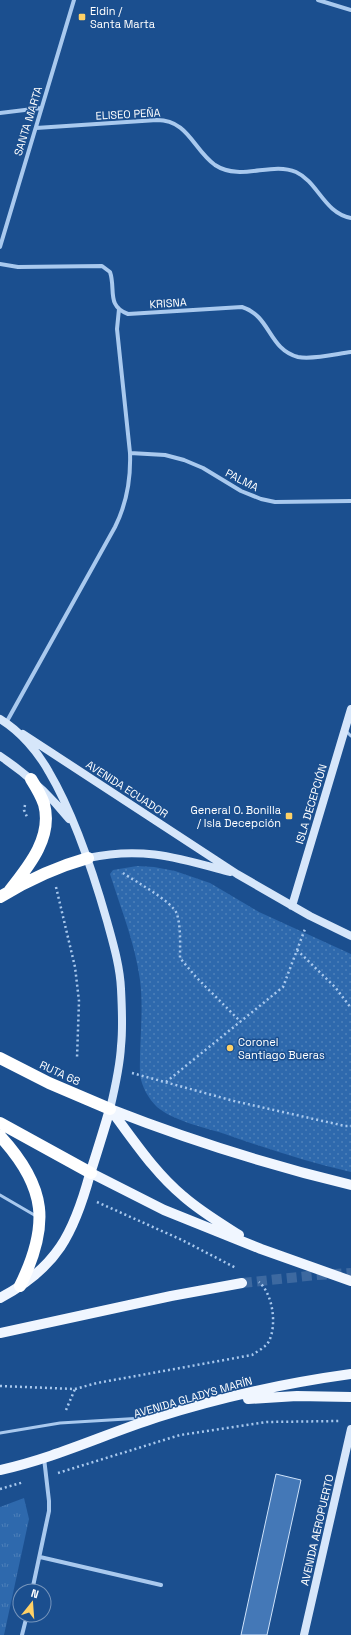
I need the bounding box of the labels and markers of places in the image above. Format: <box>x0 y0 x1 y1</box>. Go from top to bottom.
place label: Eldin / Santa Marta <box>90 4 156 31</box>
marker: Eldin / Santa Marta <box>77 12 87 22</box>
place label: General O. Bonilla / Isla Decepción <box>191 803 282 830</box>
marker: General O. Bonilla / Isla Decepción <box>284 811 294 821</box>
place label: Coronel Santiago Bueras <box>238 1035 325 1062</box>
marker: Coronel Santiago Bueras <box>225 1043 235 1053</box>

